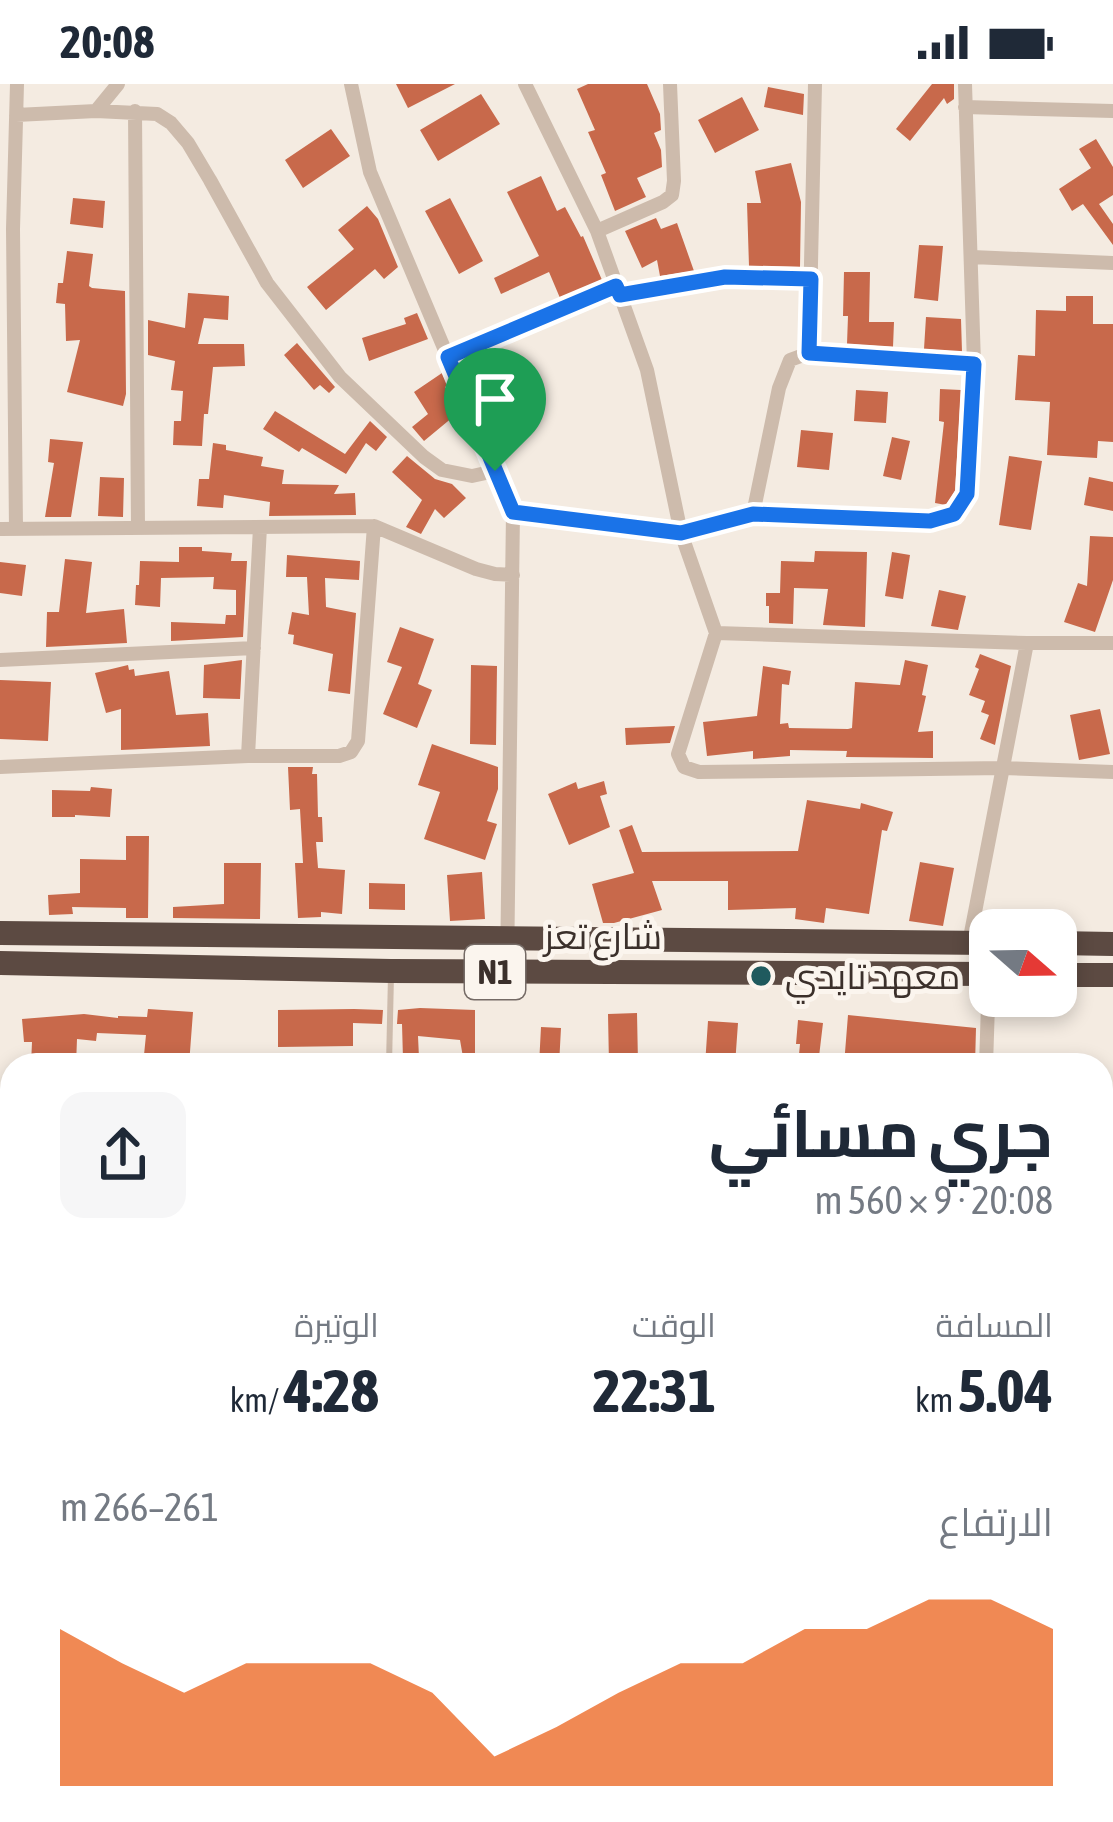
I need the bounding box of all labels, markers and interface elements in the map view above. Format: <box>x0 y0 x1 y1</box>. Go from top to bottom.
text: 20:08 <box>60 16 154 68</box>
pin <box>444 348 546 471</box>
icon: arrive <box>462 366 528 432</box>
north arrow <box>969 909 1077 1017</box>
map controls <box>969 909 1077 1017</box>
street label: شارع تعز <box>542 915 662 961</box>
road number: N1 <box>465 945 525 999</box>
place label: معهد تايدي <box>785 955 960 1004</box>
marker: معهد تايدي <box>748 963 774 989</box>
button: share <box>60 1092 186 1218</box>
text: جري مسائي <box>709 1095 1053 1171</box>
text: 20:08 · 9 × 560 m <box>814 1178 1053 1222</box>
text: الوتيرة <box>294 1306 379 1344</box>
text: الوقت <box>632 1306 716 1344</box>
text: المسافة <box>936 1306 1053 1344</box>
text: 4:28 <box>284 1356 379 1425</box>
text: 22:31 <box>593 1356 716 1425</box>
text: 5.04 <box>958 1356 1053 1425</box>
text: /km <box>230 1381 284 1419</box>
text: km <box>915 1381 958 1419</box>
text: 261–266 m <box>60 1485 219 1529</box>
text: الارتفاع <box>939 1500 1053 1544</box>

